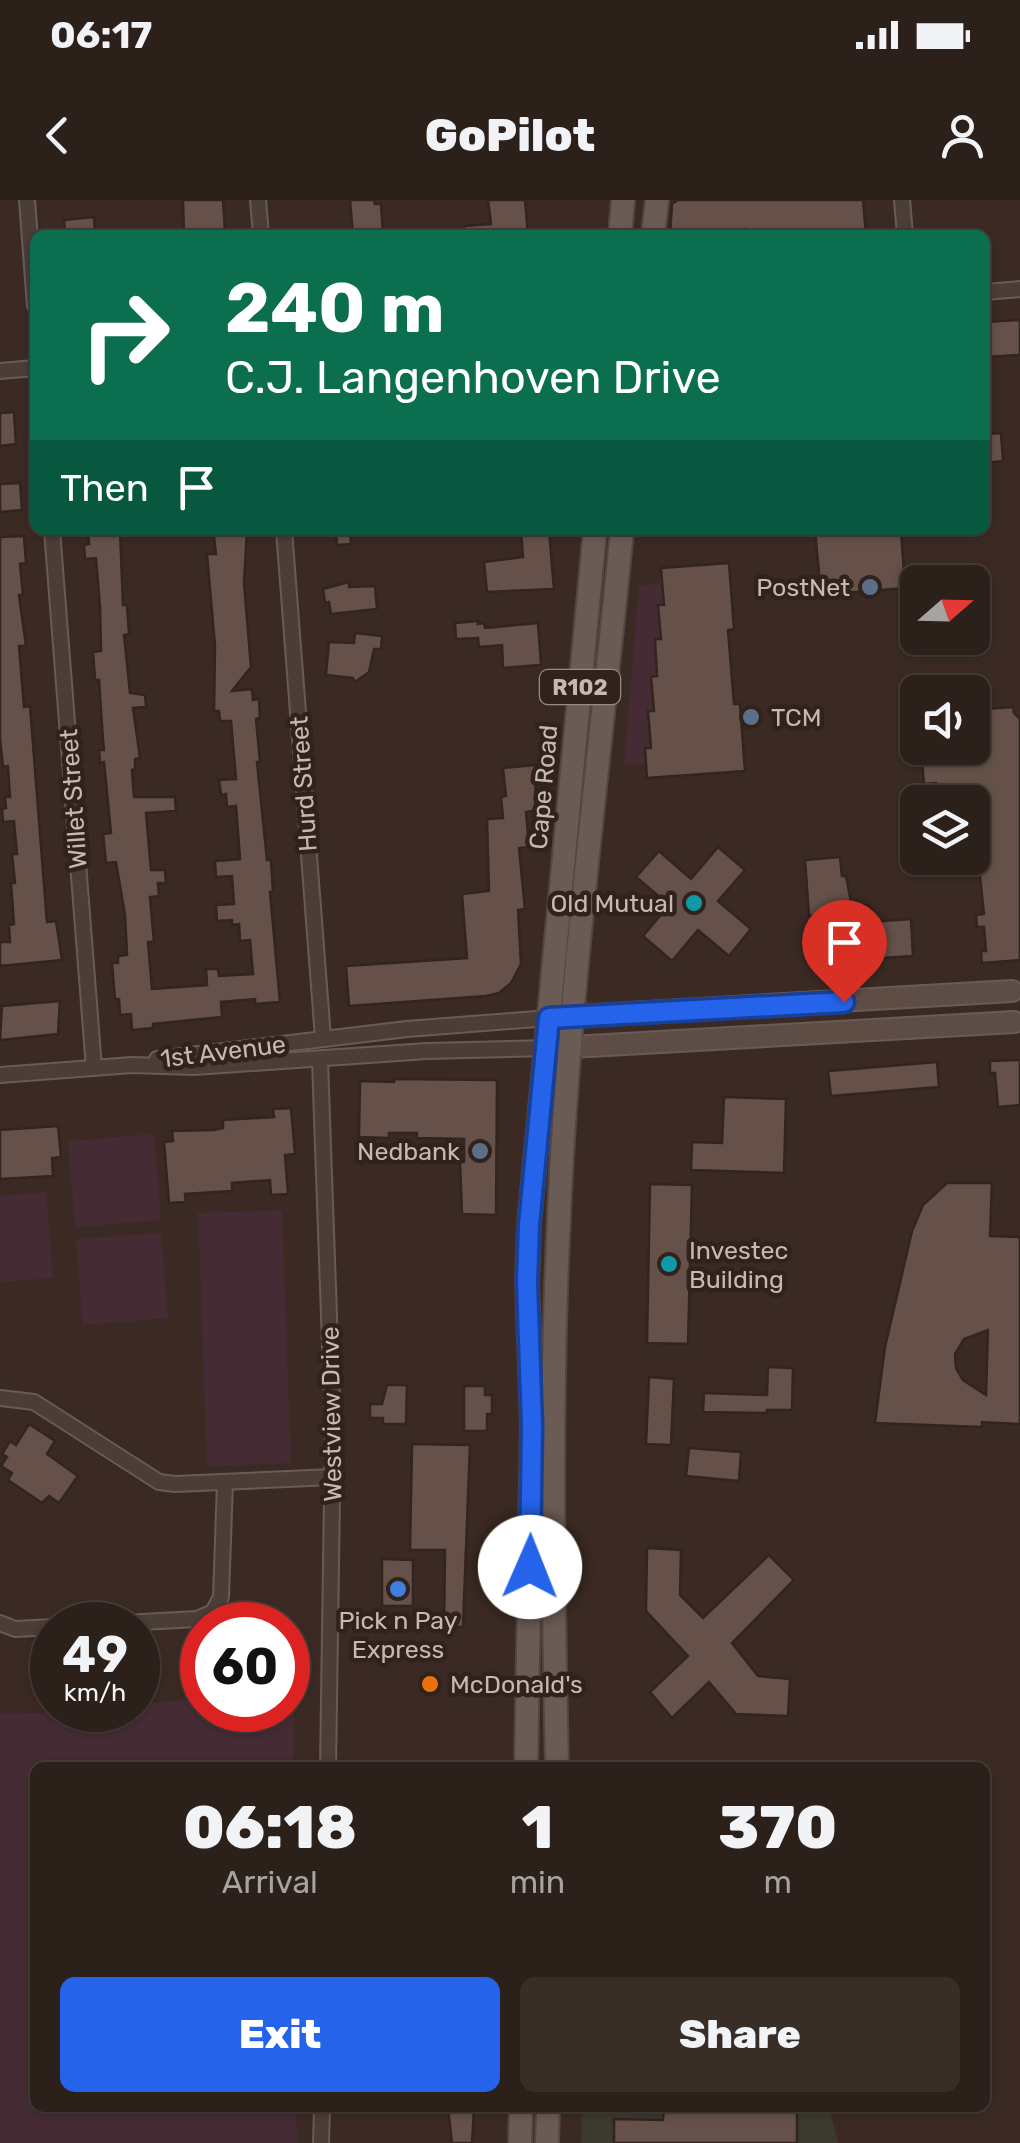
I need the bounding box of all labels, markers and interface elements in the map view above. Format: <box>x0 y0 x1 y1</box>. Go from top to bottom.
text: 06:17 <box>50 12 152 58</box>
icon: back <box>30 108 85 163</box>
icon: person <box>935 108 990 163</box>
text: GoPilot <box>425 109 595 162</box>
text: 240 m <box>225 267 445 350</box>
icon: right <box>60 270 190 400</box>
text: C.J. Langenhoven Drive <box>225 351 721 404</box>
icon: arrive <box>169 460 224 515</box>
text: Then <box>60 465 149 511</box>
north arrow <box>900 565 990 655</box>
map controls <box>900 565 990 875</box>
place label: PostNet <box>756 573 850 602</box>
marker: PostNet <box>859 576 881 598</box>
road number: R102 <box>540 670 620 704</box>
button: sound <box>900 675 990 765</box>
place label: TCM <box>771 703 822 732</box>
marker: TCM <box>740 706 762 728</box>
street label: Hurd Street <box>284 715 323 853</box>
street label: Cape Road <box>524 724 563 850</box>
street label: Willet Street <box>54 728 93 870</box>
button: layers <box>900 785 990 875</box>
place label: Old Mutual <box>550 889 674 918</box>
marker: Old Mutual <box>683 892 705 914</box>
pin <box>802 900 887 1003</box>
icon: arrive <box>817 915 872 970</box>
street label: 1st Avenue <box>159 1029 287 1074</box>
place label: Nedbank <box>357 1137 460 1166</box>
marker: Nedbank <box>469 1140 491 1162</box>
place label: Investec Building <box>689 1236 788 1294</box>
marker: Investec Building <box>658 1253 680 1275</box>
street label: Westview Drive <box>315 1326 348 1502</box>
position arrow <box>478 1515 582 1619</box>
marker: Pick n Pay Express <box>387 1578 409 1600</box>
speed limit sign: 60 <box>180 1602 310 1732</box>
place label: Pick n Pay Express <box>338 1606 458 1664</box>
text: 49 <box>62 1625 128 1685</box>
place label: McDonald's <box>450 1670 583 1699</box>
marker: McDonald's <box>419 1673 441 1695</box>
text: km/h <box>64 1678 126 1707</box>
text: 06:18 <box>183 1792 357 1863</box>
text: 1 <box>522 1792 553 1863</box>
text: 370 <box>718 1792 837 1863</box>
text: Arrival <box>222 1863 318 1901</box>
text: min <box>510 1863 565 1901</box>
text: m <box>763 1863 792 1901</box>
button: Exit <box>60 1977 500 2092</box>
button: Share <box>520 1977 960 2092</box>

